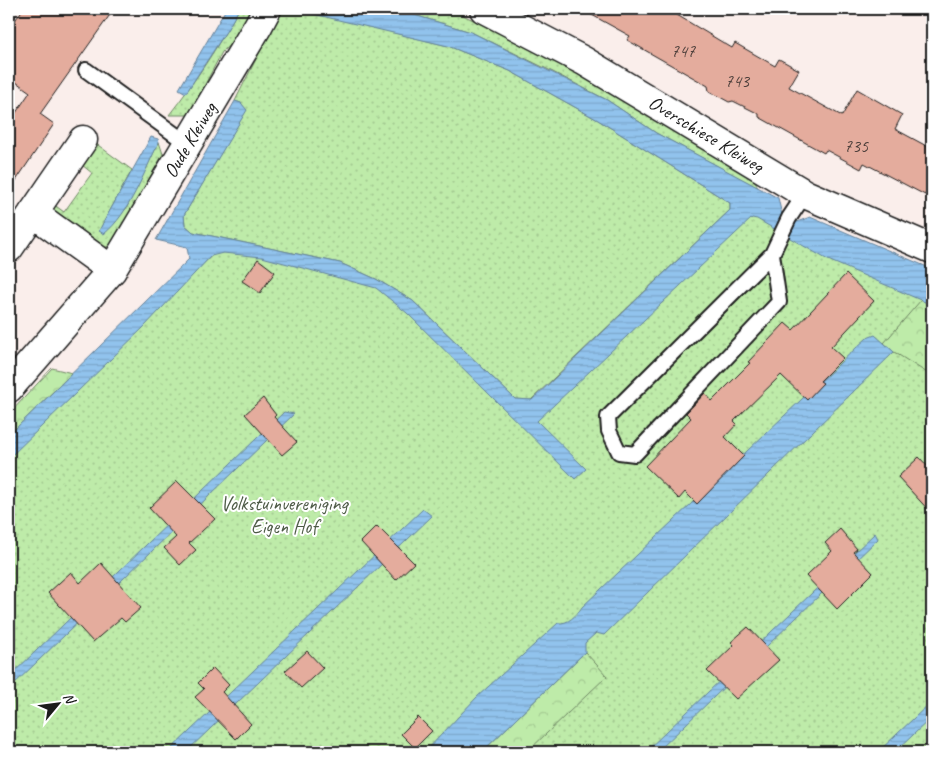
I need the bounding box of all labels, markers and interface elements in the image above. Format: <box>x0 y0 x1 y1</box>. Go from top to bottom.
house number: 747 <box>671 40 696 62</box>
house number: 743 <box>725 70 751 92</box>
street label: Overschiese Kleiweg <box>644 90 770 179</box>
street label: Oude Kleiweg <box>158 97 223 182</box>
house number: 735 <box>844 135 869 157</box>
park label: Volkstuinvereniging Eigen Hof <box>220 491 349 539</box>
north arrow <box>32 678 82 728</box>
text: N <box>59 690 80 708</box>

